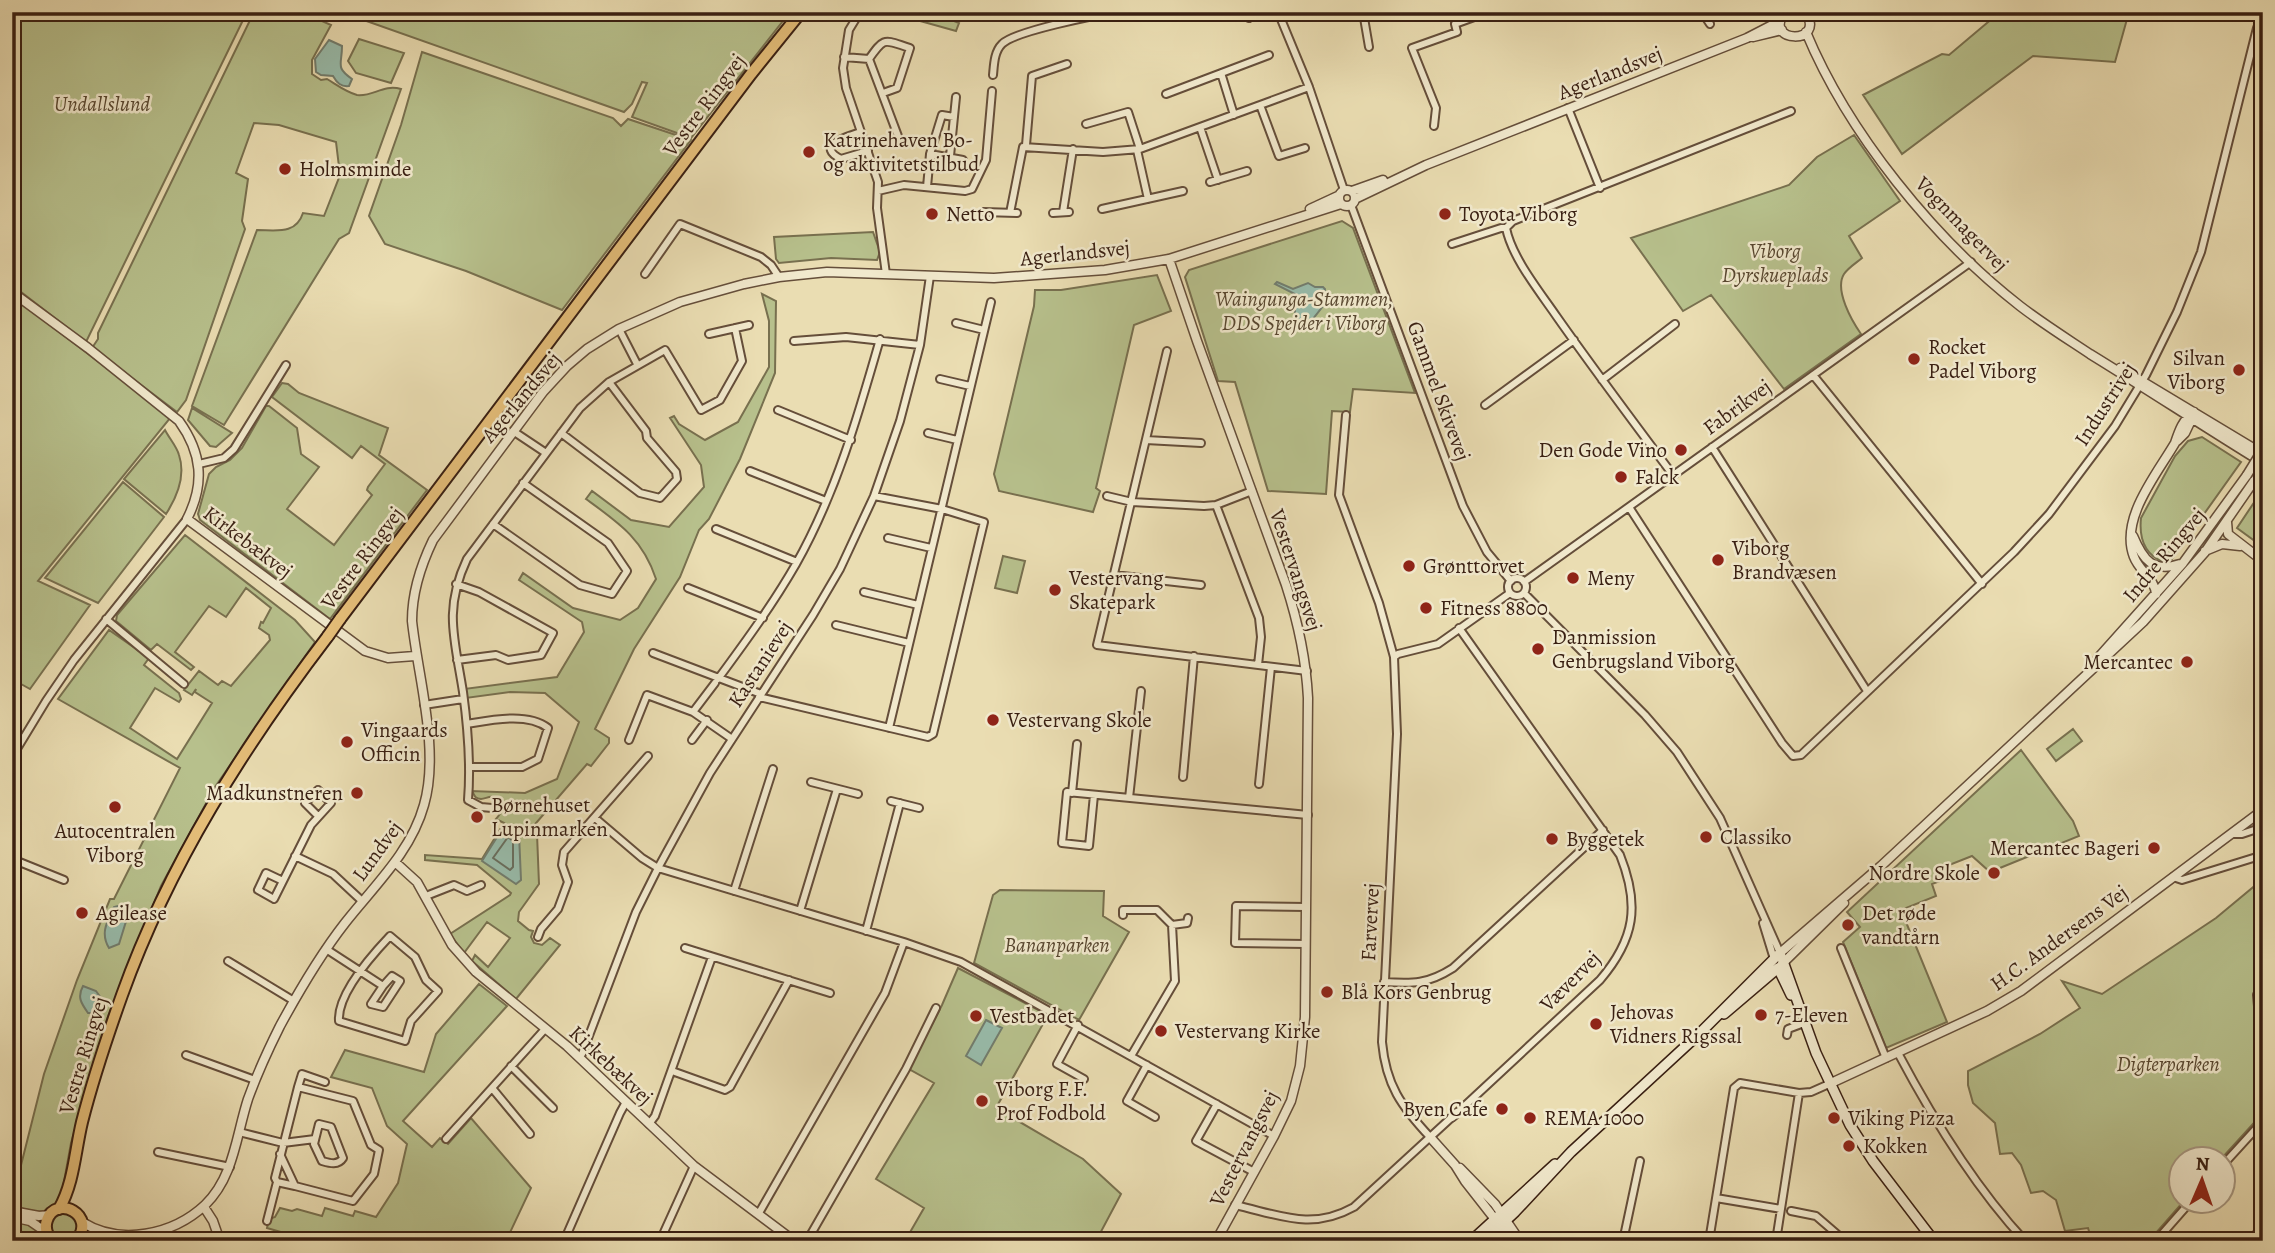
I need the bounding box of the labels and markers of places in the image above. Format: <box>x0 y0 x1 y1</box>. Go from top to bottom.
place label: Katrinehaven Bo- og aktivitetstilbud <box>823 126 980 178</box>
marker: Katrinehaven Bo- og aktivitetstilbud <box>801 144 817 160</box>
place label: Holmsminde <box>299 155 412 183</box>
marker: Holmsminde <box>277 161 293 177</box>
place label: Netto <box>946 200 994 228</box>
place label: Toyota Viborg <box>1459 200 1578 228</box>
marker: Netto <box>924 206 940 222</box>
marker: Toyota Viborg <box>1437 206 1453 222</box>
place label: Rocket Padel Viborg <box>1928 333 2037 385</box>
place label: Silvan Viborg <box>2166 344 2225 396</box>
marker: Rocket Padel Viborg <box>1906 351 1922 367</box>
marker: Silvan Viborg <box>2231 362 2247 378</box>
place label: Den Gode Vino <box>1538 436 1667 464</box>
marker: Den Gode Vino <box>1673 442 1689 458</box>
place label: Falck <box>1635 463 1680 491</box>
marker: Falck <box>1613 469 1629 485</box>
place label: Viborg Brandvæsen <box>1731 534 1837 586</box>
place label: Grønttorvet <box>1423 552 1524 580</box>
marker: Viborg Brandvæsen <box>1710 552 1726 568</box>
marker: Grønttorvet <box>1401 558 1417 574</box>
place label: Vestervang Skatepark <box>1068 564 1164 616</box>
place label: Meny <box>1587 564 1635 592</box>
marker: Meny <box>1565 570 1581 586</box>
marker: Vestervang Skatepark <box>1047 582 1063 598</box>
place label: Fitness 8800 <box>1440 594 1548 622</box>
marker: Fitness 8800 <box>1418 600 1434 616</box>
place label: Danmission Genbrugsland Viborg <box>1552 623 1735 675</box>
marker: Danmission Genbrugsland Viborg <box>1530 641 1546 657</box>
place label: Mercantec <box>2083 648 2173 676</box>
marker: Mercantec <box>2179 654 2195 670</box>
place label: Vestervang Skole <box>1006 706 1152 734</box>
marker: Vestervang Skole <box>985 712 1001 728</box>
place label: Vingaards Officin <box>360 716 448 768</box>
marker: Vingaards Officin <box>339 734 355 750</box>
place label: Madkunstneren <box>206 779 343 807</box>
marker: Madkunstneren <box>349 785 365 801</box>
place label: Børnehuset Lupinmarken <box>491 791 608 843</box>
marker: Autocentralen Viborg <box>107 799 123 815</box>
marker: Børnehuset Lupinmarken <box>469 809 485 825</box>
place label: Autocentralen Viborg <box>54 817 175 869</box>
place label: Classiko <box>1720 823 1791 851</box>
place label: Byggetek <box>1566 825 1645 853</box>
marker: Classiko <box>1698 829 1714 845</box>
marker: Byggetek <box>1544 831 1560 847</box>
place label: Mercantec Bageri <box>1990 834 2140 862</box>
marker: Mercantec Bageri <box>2146 840 2162 856</box>
place label: Nordre Skole <box>1868 859 1980 887</box>
marker: Nordre Skole <box>1986 865 2002 881</box>
place label: Agilease <box>95 899 167 927</box>
place label: Det røde vandtårn <box>1861 899 1940 951</box>
marker: Agilease <box>74 905 90 921</box>
marker: Det røde vandtårn <box>1840 917 1856 933</box>
place label: Blå Kors Genbrug <box>1341 978 1492 1006</box>
marker: Blå Kors Genbrug <box>1319 984 1335 1000</box>
place label: Jehovas Vidners Rigssal <box>1609 998 1742 1050</box>
place label: 7-Eleven <box>1775 1001 1848 1029</box>
place label: Vestbadet <box>989 1002 1074 1030</box>
marker: 7-Eleven <box>1753 1007 1769 1023</box>
marker: Vestbadet <box>968 1008 984 1024</box>
marker: Jehovas Vidners Rigssal <box>1588 1016 1604 1032</box>
place label: Vestervang Kirke <box>1174 1017 1320 1045</box>
marker: Vestervang Kirke <box>1153 1023 1169 1039</box>
place label: Viborg F.F. Prof Fodbold <box>995 1075 1107 1127</box>
marker: Viborg F.F. Prof Fodbold <box>974 1093 990 1109</box>
place label: Byen Cafe <box>1403 1095 1488 1123</box>
marker: Byen Cafe <box>1494 1101 1510 1117</box>
place label: REMA 1000 <box>1544 1104 1644 1132</box>
place label: Viking Pizza <box>1847 1104 1955 1132</box>
marker: REMA 1000 <box>1522 1110 1538 1126</box>
marker: Viking Pizza <box>1826 1110 1842 1126</box>
place label: Kokken <box>1863 1132 1927 1160</box>
marker: Kokken <box>1841 1138 1857 1154</box>

